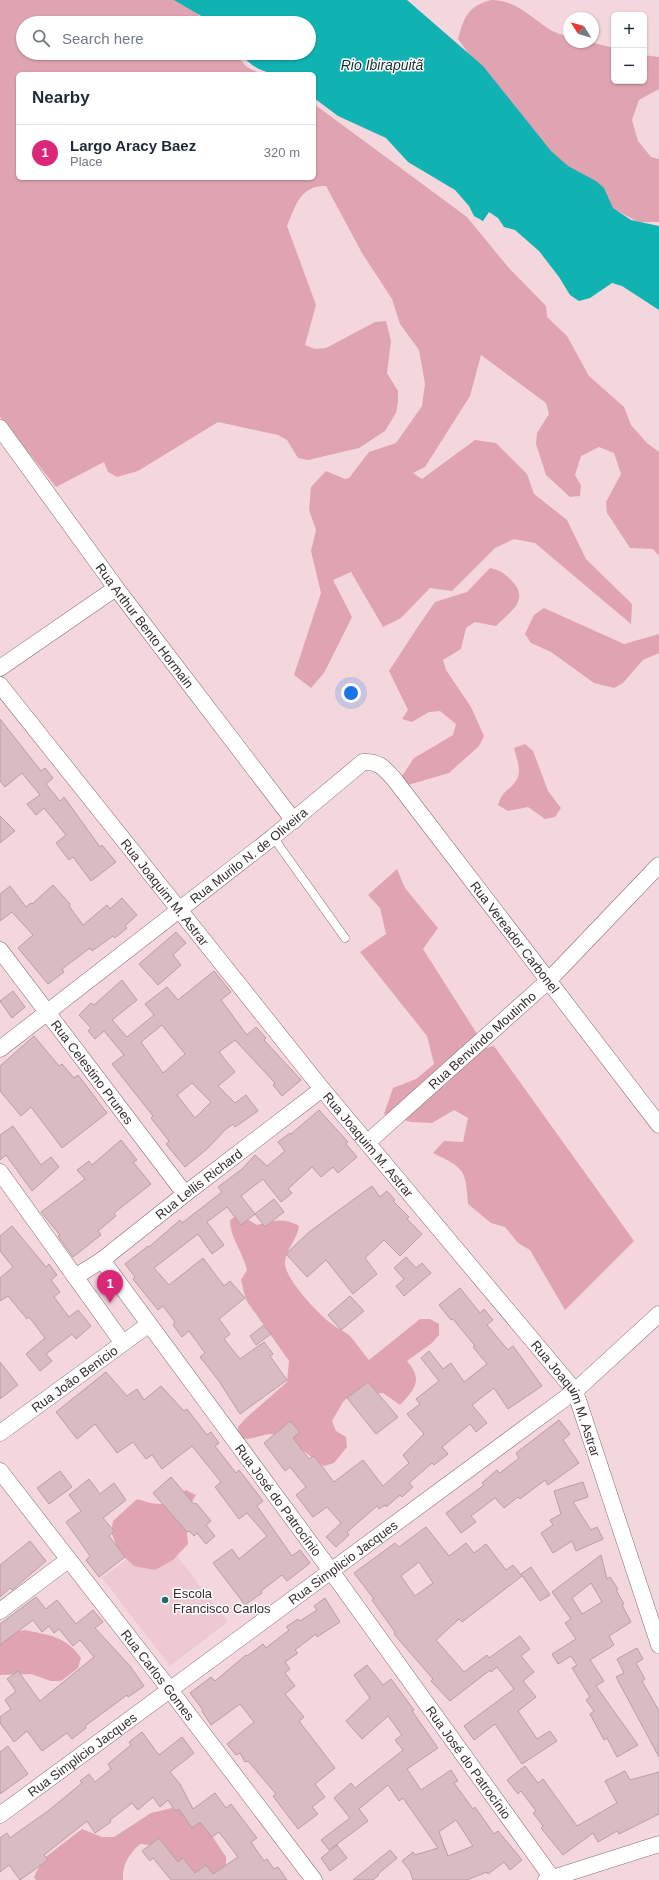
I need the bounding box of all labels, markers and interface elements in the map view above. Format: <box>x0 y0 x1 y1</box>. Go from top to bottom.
north arrow <box>563 12 599 48</box>
map controls <box>611 12 647 84</box>
button: + <box>611 12 647 48</box>
search box <box>16 16 316 60</box>
icon: search <box>30 27 52 49</box>
text: Search here <box>62 30 144 47</box>
button: − <box>611 48 647 84</box>
water label: Rio Ibirapuitã <box>341 57 423 73</box>
text: Nearby <box>32 88 90 107</box>
text: Largo Aracy Baez <box>70 137 196 154</box>
text: 1 <box>41 145 49 160</box>
text: 320 m <box>264 145 300 160</box>
text: Place <box>70 154 103 169</box>
street label: Rua Arthur Bento Hormain <box>93 560 197 691</box>
your location <box>341 683 361 703</box>
street label: Rua Murilo N. de Oliveira <box>187 804 311 907</box>
street label: Rua Joaquim M. Astrar <box>118 836 212 949</box>
street label: Rua Vereador Carbonel <box>467 879 562 996</box>
street label: Rua Benvindo Moutinho <box>426 988 539 1092</box>
street label: Rua Celestino Prunes <box>48 1017 137 1128</box>
street label: Rua Joaquim M. Astrar <box>320 1089 417 1201</box>
street label: Rua Lellis Richard <box>153 1146 245 1223</box>
pin: 1 <box>97 1270 123 1303</box>
street label: Rua Joaquim M. Astrar <box>528 1338 603 1459</box>
street label: Rua João Benício <box>29 1343 121 1416</box>
street label: Rua José do Patrocínio <box>232 1441 324 1559</box>
street label: Rua Simplicio Jacques <box>286 1517 401 1608</box>
place label: Escola Francisco Carlos <box>173 1586 271 1616</box>
marker: Escola Francisco Carlos <box>160 1595 170 1605</box>
street label: Rua Carlos Gomes <box>118 1627 198 1724</box>
street label: Rua José do Patrocínio <box>423 1703 514 1822</box>
street label: Rua Simplicio Jacques <box>25 1709 140 1800</box>

